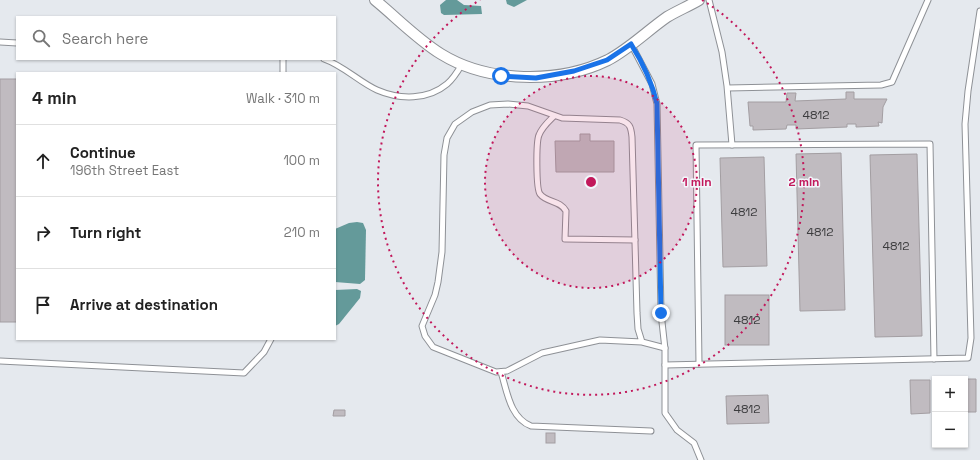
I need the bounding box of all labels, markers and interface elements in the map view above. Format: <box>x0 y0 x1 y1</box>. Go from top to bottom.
search box <box>16 16 336 60</box>
icon: search <box>30 27 52 49</box>
text: Search here <box>62 29 148 48</box>
route start <box>492 67 510 85</box>
text: 4 min <box>32 87 77 109</box>
text: Walk · 310 m <box>246 90 320 107</box>
house number: 4812 <box>802 107 830 123</box>
text: Continue <box>70 143 136 162</box>
icon: ahead <box>32 150 54 172</box>
text: 100 m <box>283 152 320 169</box>
text: 196th Street East <box>70 162 179 179</box>
text: 1 min <box>682 174 712 190</box>
text: 2 min <box>788 174 820 190</box>
centre of rings <box>584 175 598 189</box>
house number: 4812 <box>730 204 758 220</box>
icon: right <box>32 222 54 244</box>
text: Turn right <box>70 223 141 242</box>
text: 210 m <box>284 224 320 241</box>
house number: 4812 <box>806 224 834 240</box>
house number: 4812 <box>882 238 910 254</box>
icon: arrive <box>32 294 54 316</box>
text: Arrive at destination <box>70 295 218 314</box>
route end <box>652 304 670 322</box>
house number: 4812 <box>733 312 761 328</box>
map controls <box>932 376 968 448</box>
button: + <box>932 376 968 412</box>
house number: 4812 <box>733 401 761 417</box>
button: − <box>932 412 968 448</box>

